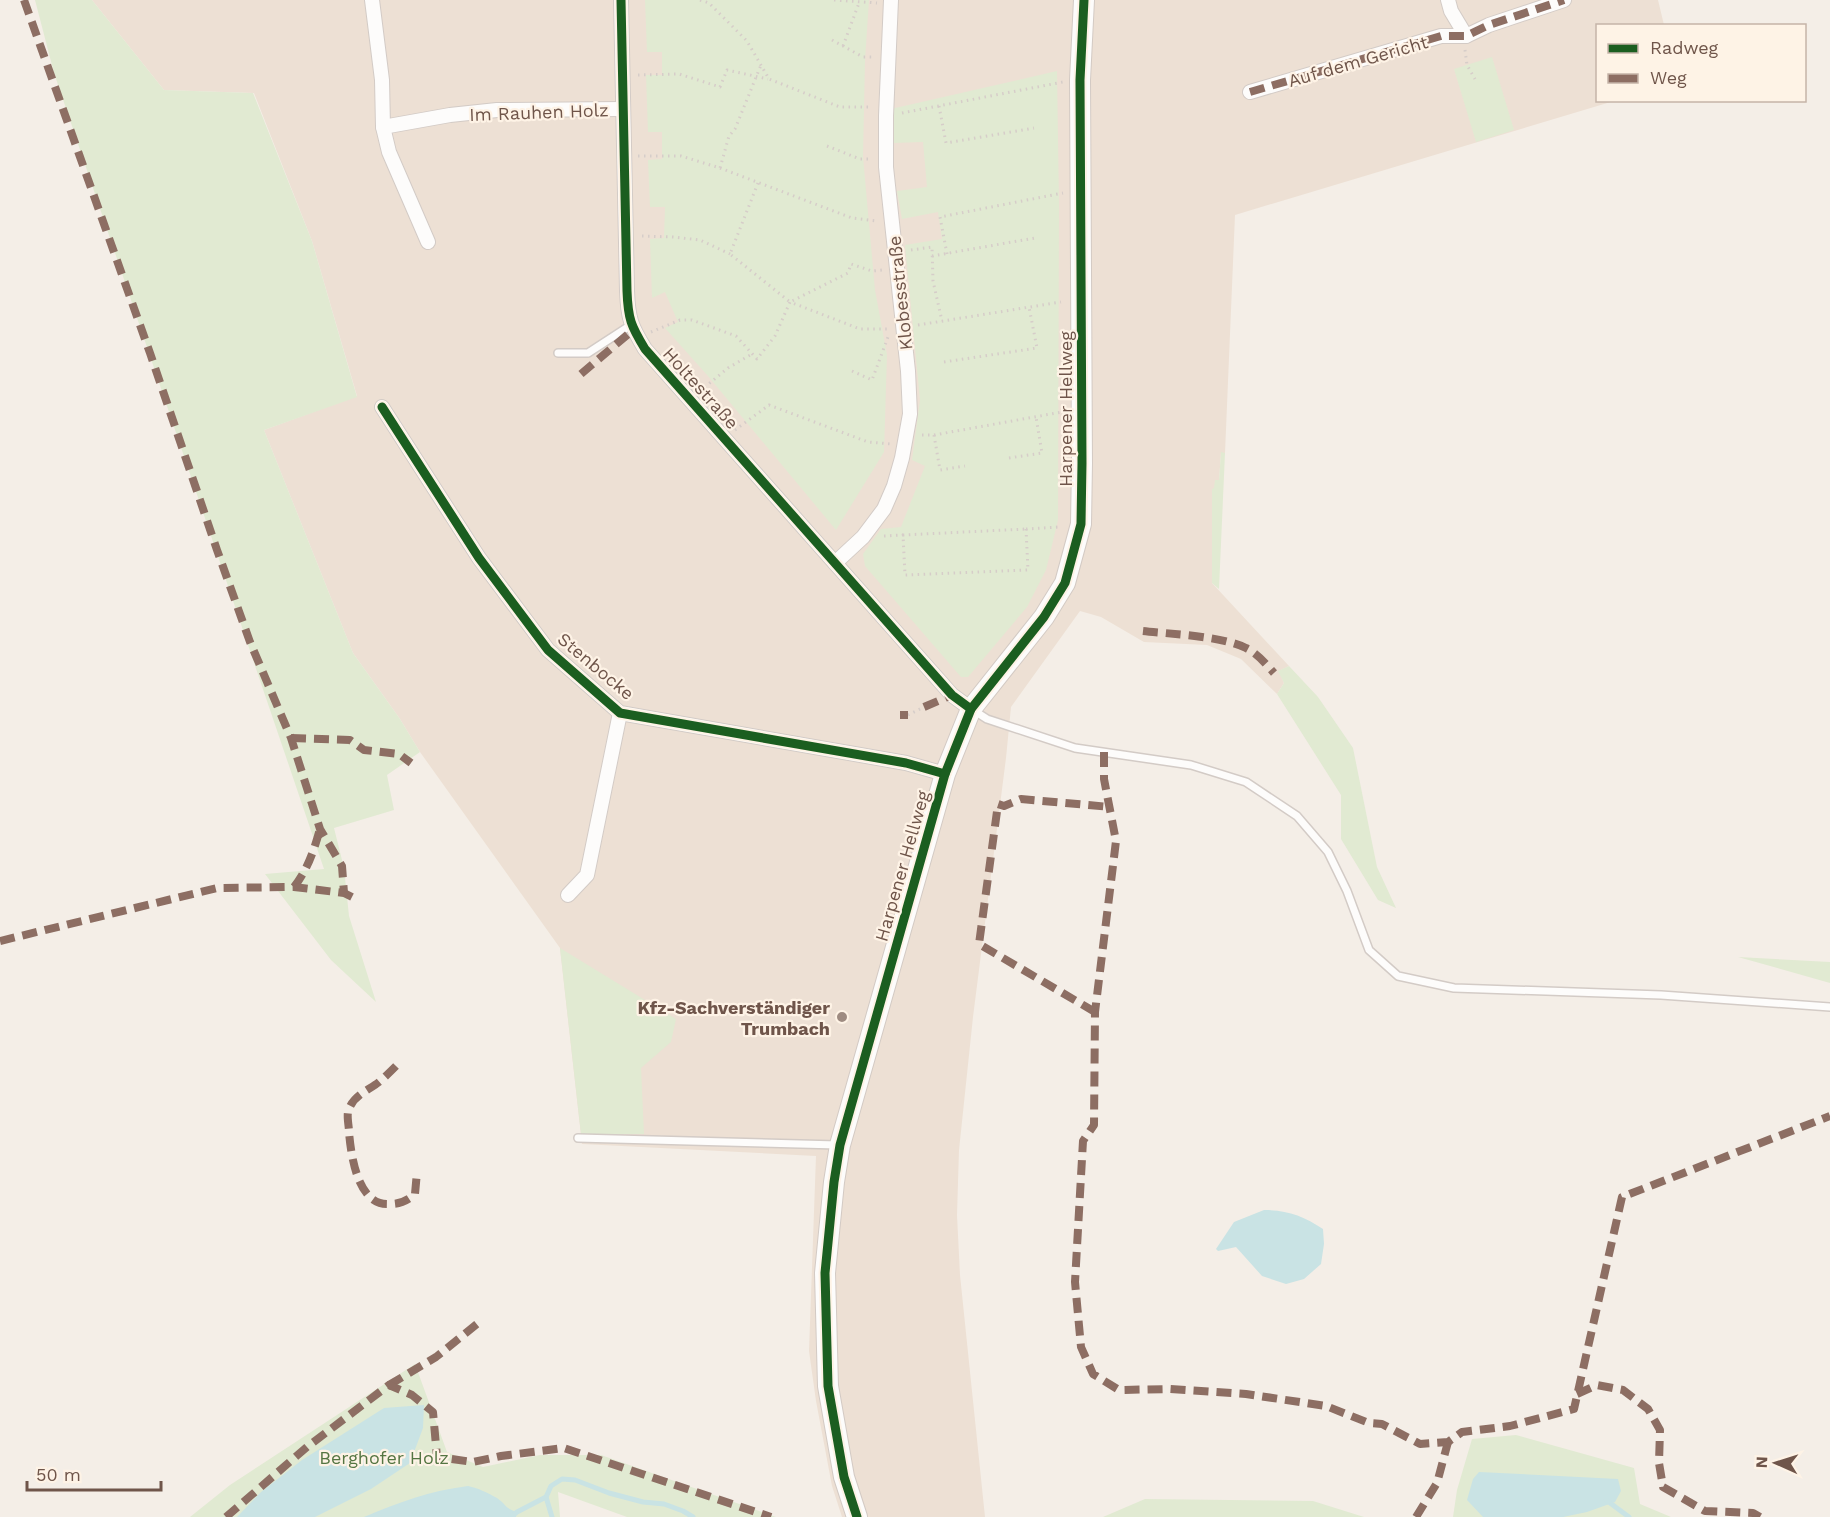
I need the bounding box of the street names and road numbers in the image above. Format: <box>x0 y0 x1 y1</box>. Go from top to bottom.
street label: Auf dem Gericht <box>1286 31 1431 91</box>
street label: Im Rauhen Holz <box>469 99 609 125</box>
street label: Klobesstraße <box>884 235 916 351</box>
street label: Harpener Hellweg <box>1055 331 1076 487</box>
street label: Holtestraße <box>659 343 743 433</box>
street label: Stenbocke <box>554 628 638 704</box>
street label: Harpener Hellweg <box>870 788 934 944</box>

